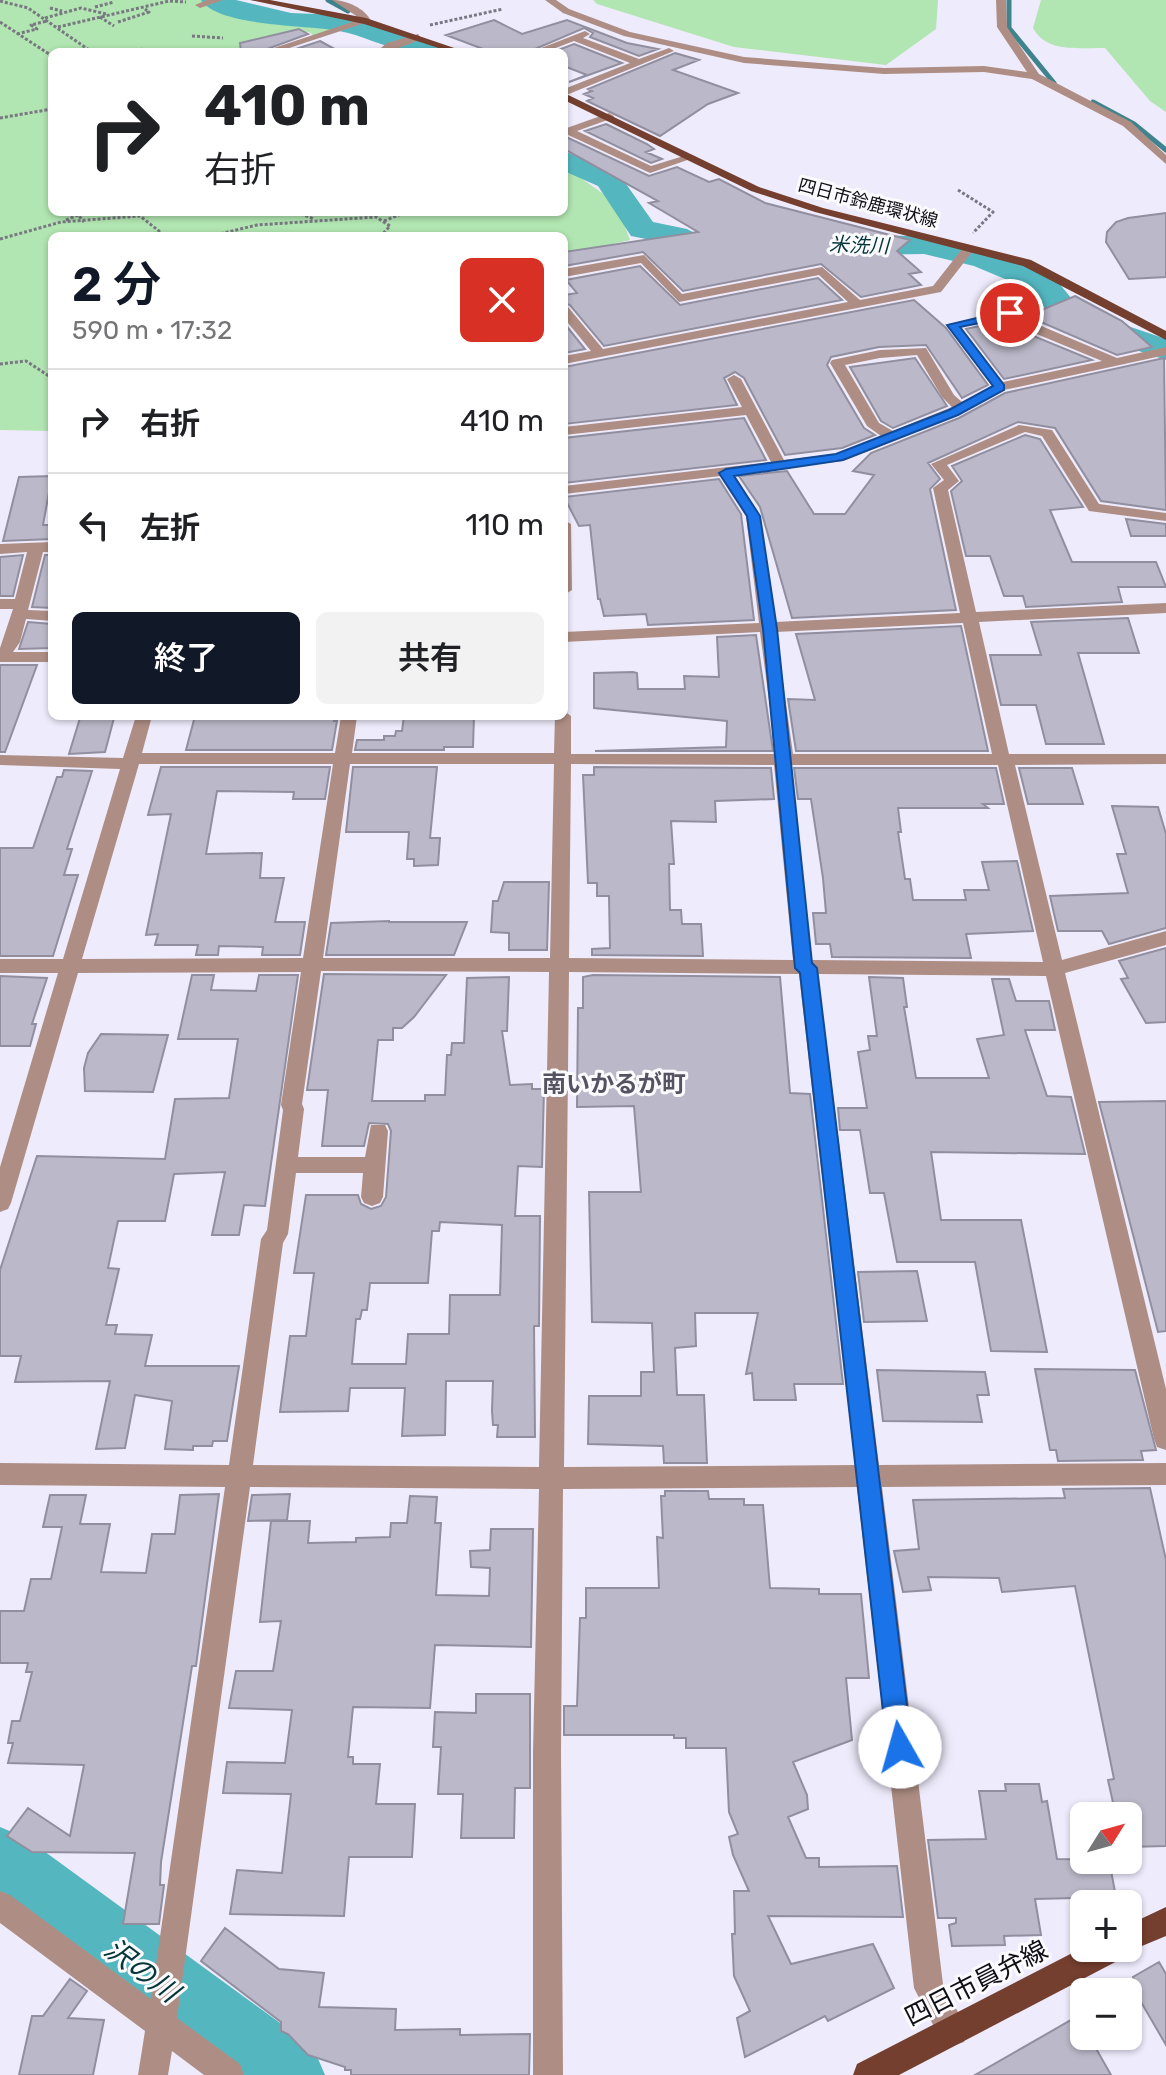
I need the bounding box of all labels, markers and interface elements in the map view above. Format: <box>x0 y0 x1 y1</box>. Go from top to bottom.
text: 410 m <box>204 73 370 139</box>
icon: right <box>72 80 176 184</box>
text: 右折 <box>204 148 276 191</box>
street label: 四日市鈴鹿環状線 <box>796 174 940 232</box>
water label: 米洗川 <box>829 232 891 258</box>
text: 2 分 <box>72 256 161 313</box>
button: close <box>460 258 544 342</box>
pin <box>976 279 1044 347</box>
icon: arrive <box>988 291 1032 335</box>
text: 590 m · 17:32 <box>72 315 232 346</box>
icon: right <box>72 399 116 443</box>
text: 410 m <box>460 403 544 439</box>
text: 右折 <box>140 406 200 442</box>
icon: left <box>72 503 116 547</box>
text: 110 m <box>465 507 544 543</box>
text: 左折 <box>140 510 200 546</box>
button: 終了 <box>72 612 300 704</box>
button: 共有 <box>316 612 544 704</box>
district label: 南いかるが町 <box>542 1070 686 1098</box>
position arrow <box>858 1705 942 1789</box>
north arrow <box>1070 1802 1142 1874</box>
map controls <box>1070 1802 1142 2050</box>
button: + <box>1070 1890 1142 1962</box>
water label: 沢の川 <box>98 1932 188 2011</box>
street label: 四日市員弁線 <box>900 1934 1053 2033</box>
button: − <box>1070 1978 1142 2050</box>

